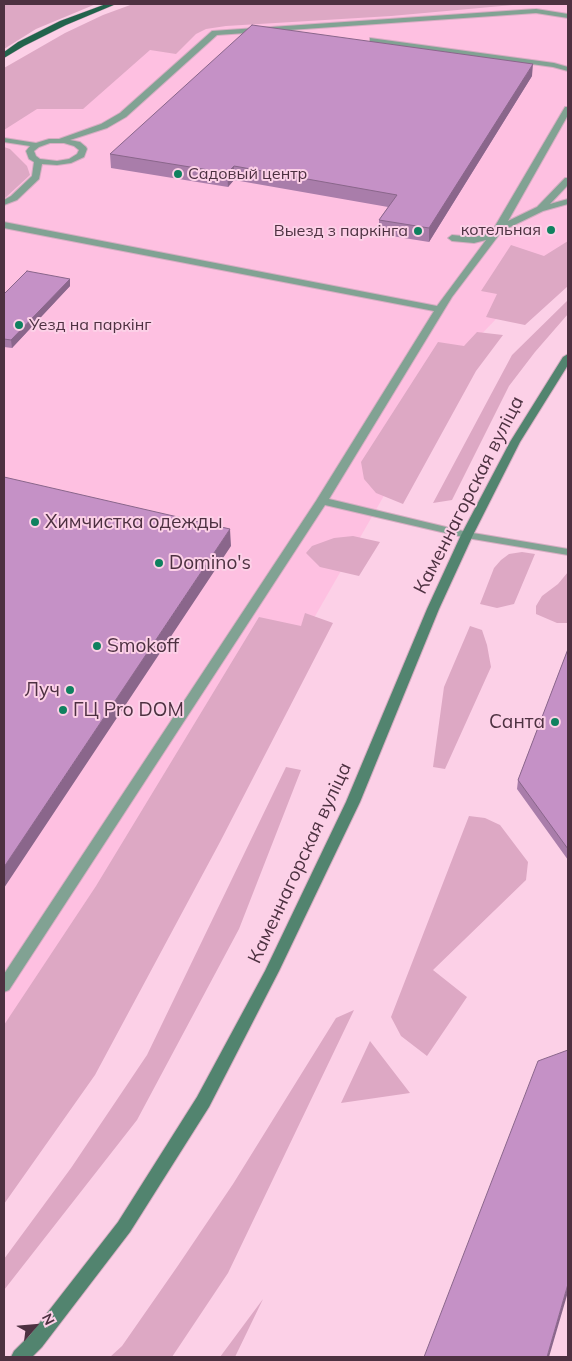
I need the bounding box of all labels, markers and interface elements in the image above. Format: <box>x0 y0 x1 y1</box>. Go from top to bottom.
place label: Садовый центр <box>188 164 307 184</box>
marker: Садовый центр <box>172 168 184 180</box>
place label: котельная <box>461 220 541 240</box>
place label: Выезд з паркінга <box>274 221 408 241</box>
marker: котельная <box>545 224 557 236</box>
marker: Выезд з паркінга <box>412 225 424 237</box>
place label: Уезд на паркінг <box>29 315 151 335</box>
marker: Уезд на паркінг <box>13 319 25 331</box>
street label: Каменнагорская вуліца <box>409 392 529 598</box>
place label: Химчистка одежды <box>45 511 223 533</box>
marker: Химчистка одежды <box>29 516 41 528</box>
place label: Domino's <box>169 552 251 574</box>
marker: Domino's <box>153 557 165 569</box>
place label: Smokoff <box>107 635 179 657</box>
marker: Smokoff <box>91 640 103 652</box>
place label: Луч <box>25 679 60 701</box>
marker: Луч <box>64 684 76 696</box>
place label: ГЦ Pro DOM <box>73 699 184 721</box>
marker: ГЦ Pro DOM <box>57 704 69 716</box>
place label: Санта <box>489 711 545 733</box>
marker: Санта <box>549 716 561 728</box>
street label: Каменнагорская вуліца <box>243 759 357 967</box>
north arrow <box>10 1301 60 1351</box>
text: N <box>38 1310 59 1328</box>

